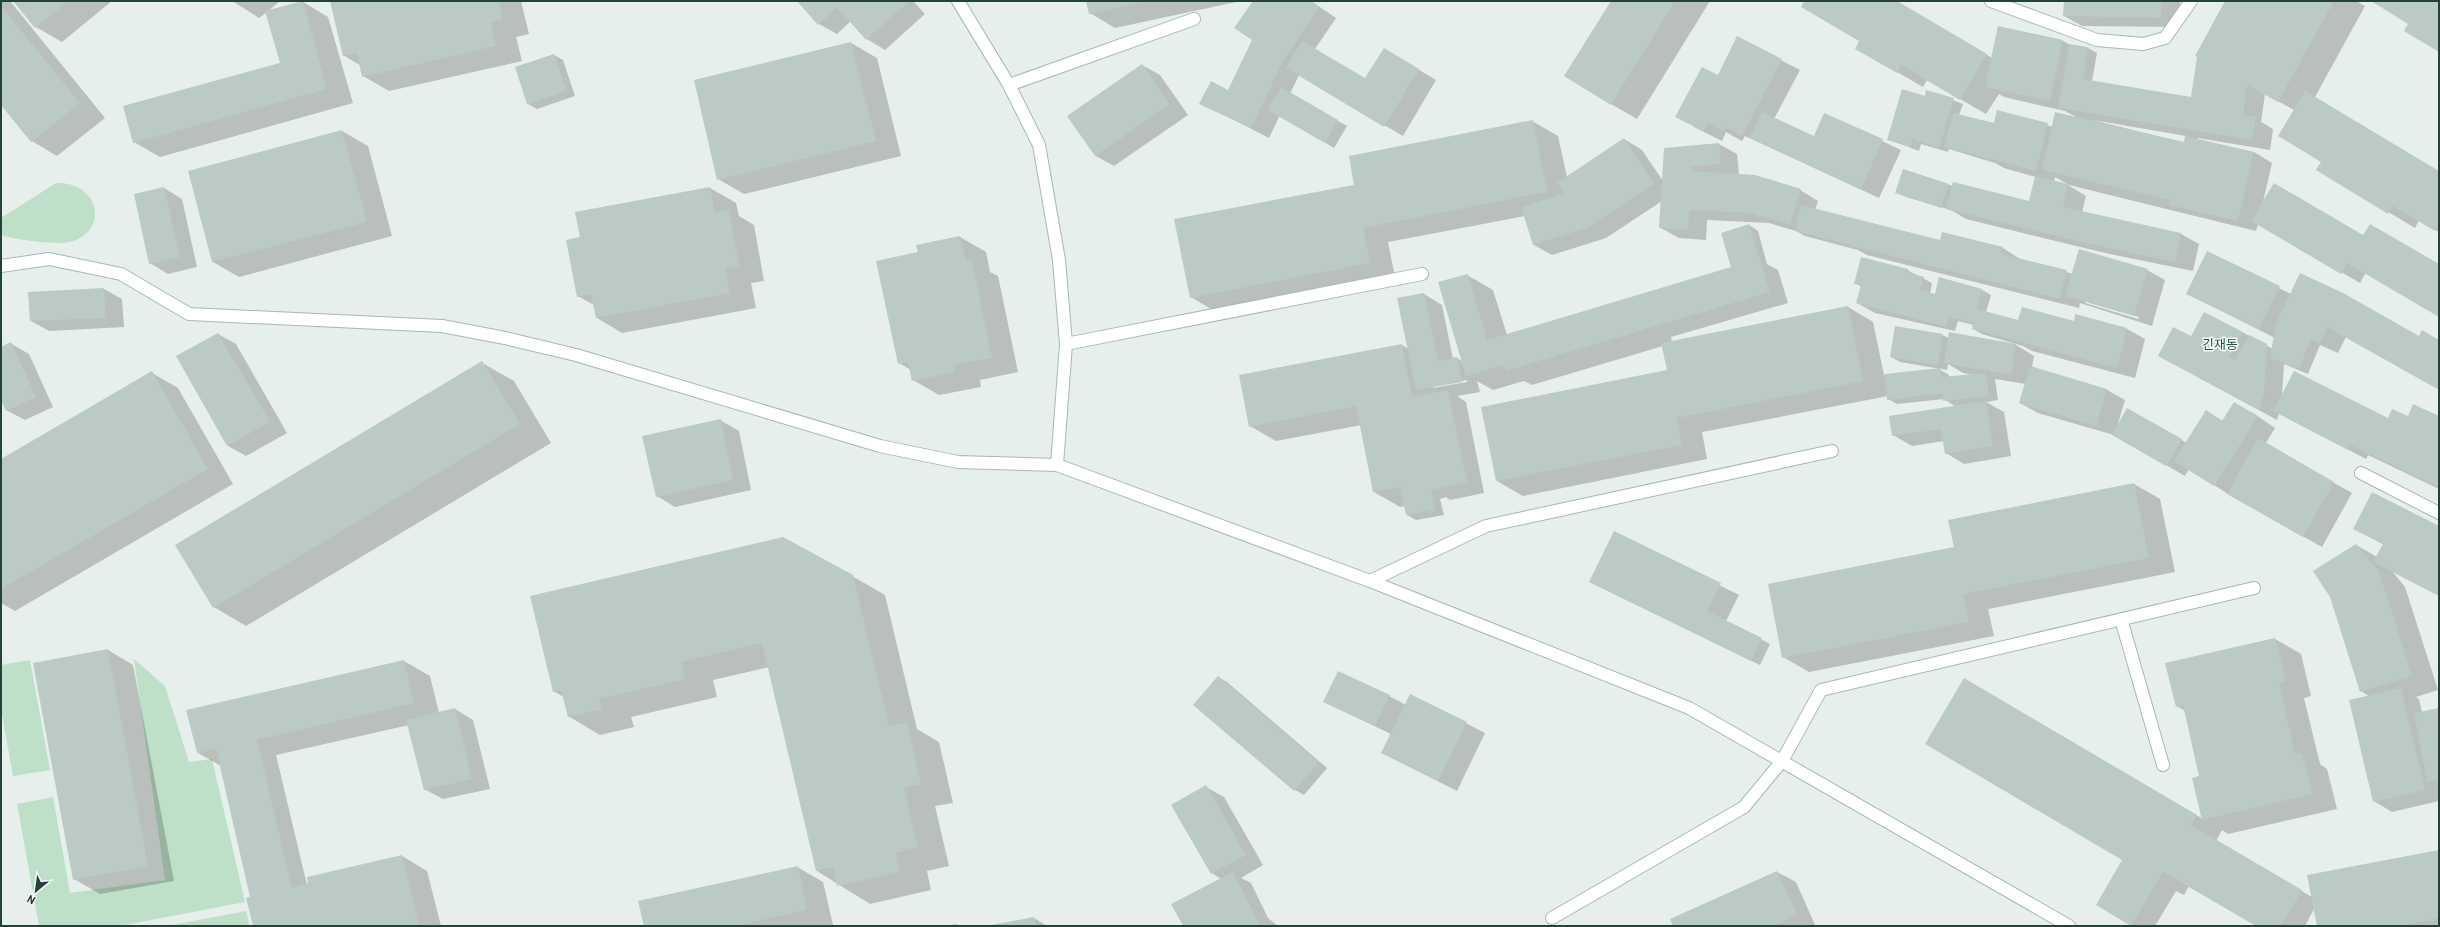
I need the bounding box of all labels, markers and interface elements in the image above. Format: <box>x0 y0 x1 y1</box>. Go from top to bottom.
district label: 긴재동 <box>2202 336 2238 352</box>
north arrow <box>16 871 56 911</box>
text: N <box>25 893 37 908</box>

